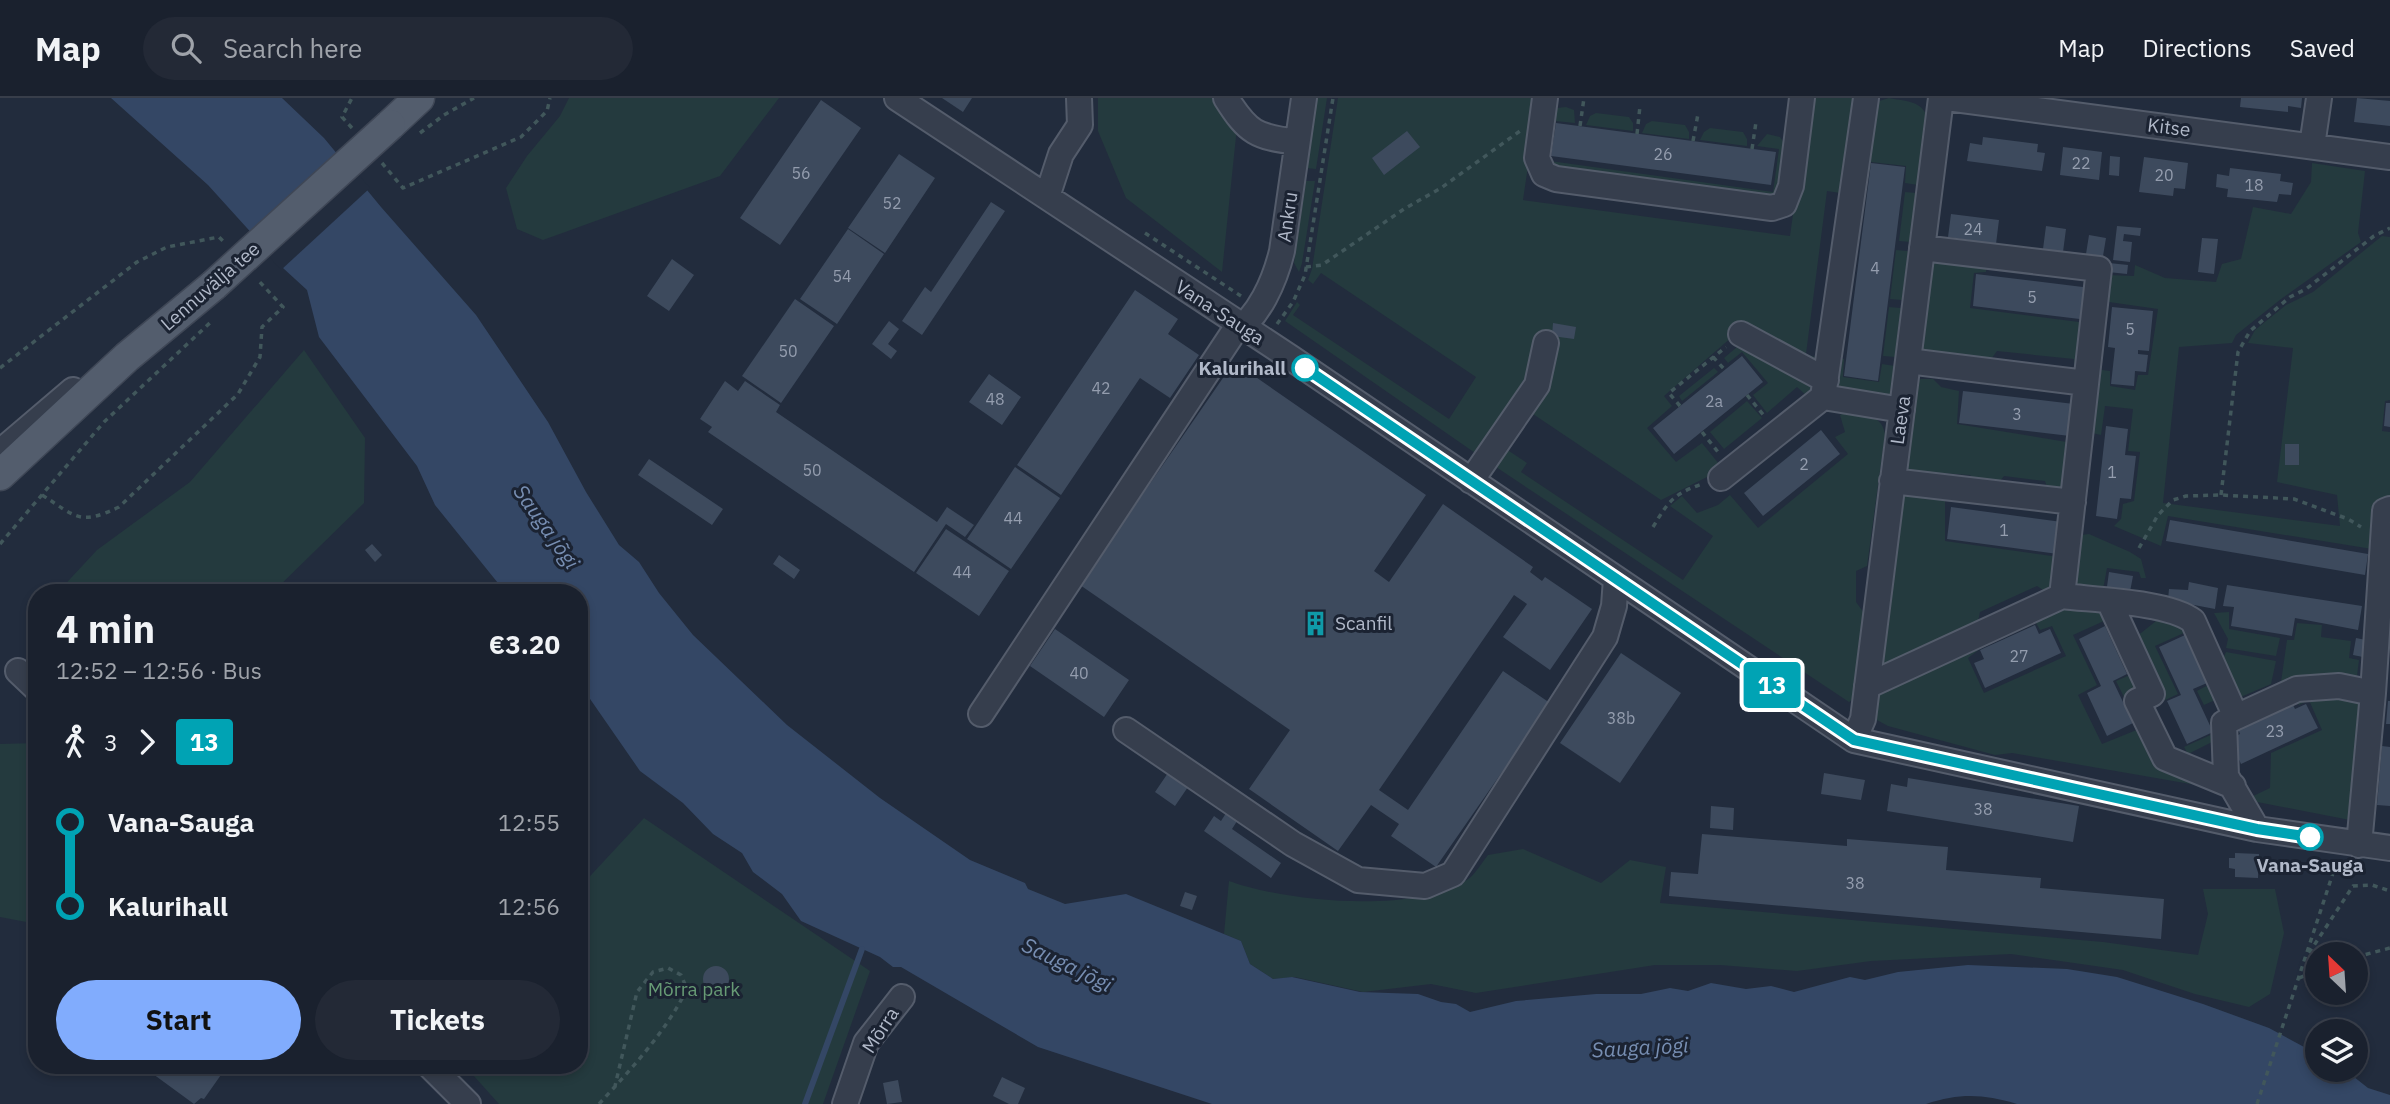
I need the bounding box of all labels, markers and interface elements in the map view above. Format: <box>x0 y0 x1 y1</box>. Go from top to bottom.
search box <box>143 17 633 80</box>
text: Map <box>35 27 101 70</box>
icon: search <box>167 29 205 67</box>
text: Search here <box>223 31 362 65</box>
text: Map <box>2058 32 2104 64</box>
text: Directions <box>2142 32 2252 64</box>
text: Saved <box>2290 32 2355 64</box>
street label: Kitse <box>2146 112 2192 142</box>
house number: 26 <box>1653 144 1673 164</box>
house number: 22 <box>2071 153 2091 173</box>
house number: 56 <box>791 163 811 183</box>
house number: 20 <box>2154 165 2174 185</box>
house number: 18 <box>2244 175 2264 195</box>
street label: Ankru <box>1272 190 1302 244</box>
house number: 52 <box>882 193 902 213</box>
house number: 24 <box>1963 219 1983 239</box>
street label: Lennuvälja tee <box>156 236 264 336</box>
house number: 4 <box>1870 258 1880 278</box>
house number: 54 <box>832 266 852 286</box>
street label: Vana-Sauga <box>1171 274 1269 350</box>
house number: 5 <box>2027 287 2037 307</box>
house number: 5 <box>2125 319 2135 339</box>
house number: 50 <box>778 341 798 361</box>
marker: Kalurihall <box>1292 355 1318 381</box>
place label: Kalurihall <box>1198 356 1286 380</box>
house number: 42 <box>1091 378 1111 398</box>
house number: 48 <box>985 389 1005 409</box>
house number: 2a <box>1705 391 1724 411</box>
street label: Laeva <box>1885 394 1915 446</box>
house number: 3 <box>2012 404 2022 424</box>
house number: 2 <box>1799 454 1809 474</box>
house number: 50 <box>802 460 822 480</box>
house number: 1 <box>2107 462 2117 482</box>
water label: Sauga jõgi <box>508 479 586 575</box>
house number: 44 <box>1003 508 1023 528</box>
house number: 1 <box>1999 520 2009 540</box>
house number: 44 <box>952 562 972 582</box>
text: 4 min <box>56 604 155 653</box>
building icon: Scanfil <box>1301 609 1329 637</box>
place label: Scanfil <box>1335 611 1392 635</box>
text: €3.20 <box>489 627 560 661</box>
house number: 27 <box>2009 646 2029 666</box>
text: 12:52 – 12:56 · Bus <box>56 655 262 685</box>
line badge: 13 <box>1740 662 1803 708</box>
house number: 40 <box>1069 663 1089 683</box>
text: 13 <box>1758 669 1786 701</box>
house number: 38b <box>1607 708 1635 728</box>
house number: 23 <box>2265 721 2285 741</box>
icon: walk <box>56 723 94 761</box>
icon: forward <box>128 723 166 761</box>
text: 13 <box>190 726 219 758</box>
text: 3 <box>104 727 118 757</box>
house number: 38 <box>1973 799 1993 819</box>
text: Vana-Sauga <box>108 805 254 839</box>
text: 12:55 <box>498 807 560 837</box>
marker: Vana-Sauga <box>2297 824 2323 850</box>
place label: Vana-Sauga <box>2257 853 2364 877</box>
house number: 38 <box>1845 873 1865 893</box>
text: Kalurihall <box>108 889 228 923</box>
text: 12:56 <box>498 891 560 921</box>
water label: Sauga jõgi <box>1018 930 1118 998</box>
north arrow <box>2305 942 2368 1004</box>
map controls <box>2305 942 2368 1082</box>
park label: Mõrra park <box>648 977 740 1001</box>
button: Start <box>56 980 301 1060</box>
button: Tickets <box>315 980 560 1060</box>
street label: Mõrra <box>856 1002 904 1058</box>
button: layers <box>2305 1019 2368 1082</box>
water label: Sauga jõgi <box>1591 1030 1690 1064</box>

